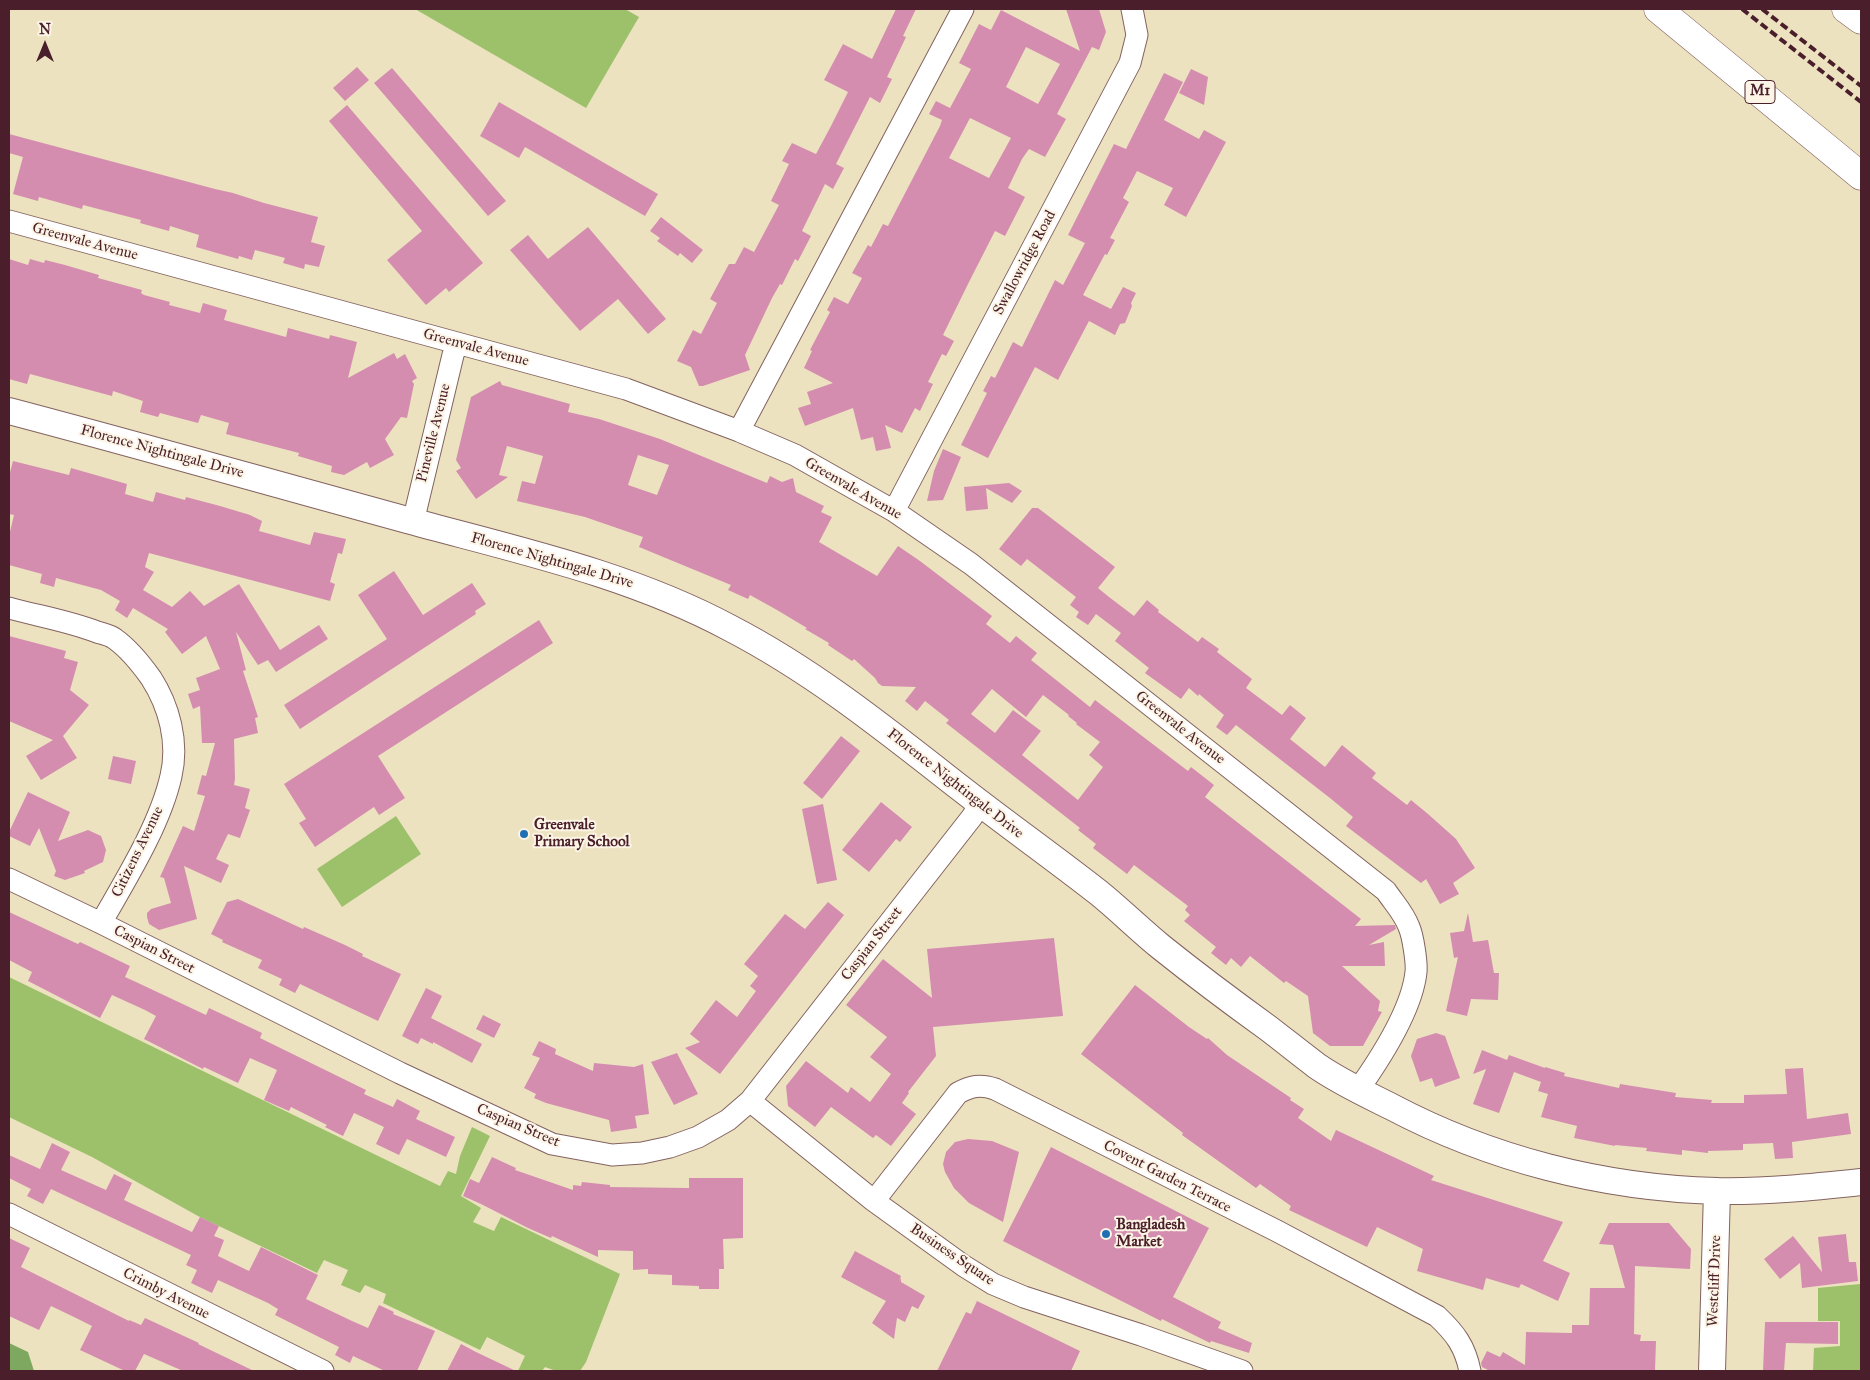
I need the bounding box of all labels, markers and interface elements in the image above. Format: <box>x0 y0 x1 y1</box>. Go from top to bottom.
north arrow <box>20 20 70 70</box>
text: N <box>39 21 51 38</box>
road number: M1 <box>1745 80 1775 104</box>
street label: Swallowridge Road <box>990 208 1060 318</box>
street label: Greenvale Avenue <box>30 219 140 265</box>
street label: Greenvale Avenue <box>421 325 531 371</box>
street label: Pineville Avenue <box>413 382 455 484</box>
street label: Florence Nightingale Drive <box>78 422 246 482</box>
street label: Greenvale Avenue <box>801 454 905 524</box>
street label: Florence Nightingale Drive <box>469 529 635 593</box>
street label: Greenvale Avenue <box>1132 687 1228 769</box>
street label: Florence Nightingale Drive <box>883 725 1027 843</box>
street label: Citizens Avenue <box>108 804 168 900</box>
place label: Greenvale Primary School <box>534 816 630 851</box>
marker: Greenvale Primary School <box>518 828 530 840</box>
street label: Caspian Street <box>838 904 906 984</box>
street label: Caspian Street <box>110 922 198 978</box>
street label: Caspian Street <box>474 1100 562 1152</box>
street label: Covent Garden Terrace <box>1100 1137 1234 1217</box>
place label: Bangladesh Market <box>1116 1216 1185 1251</box>
street label: Business Square <box>906 1220 998 1290</box>
marker: Bangladesh Market <box>1100 1228 1112 1240</box>
street label: Westcliff Drive <box>1704 1235 1726 1327</box>
street label: Crimby Avenue <box>120 1264 212 1324</box>

